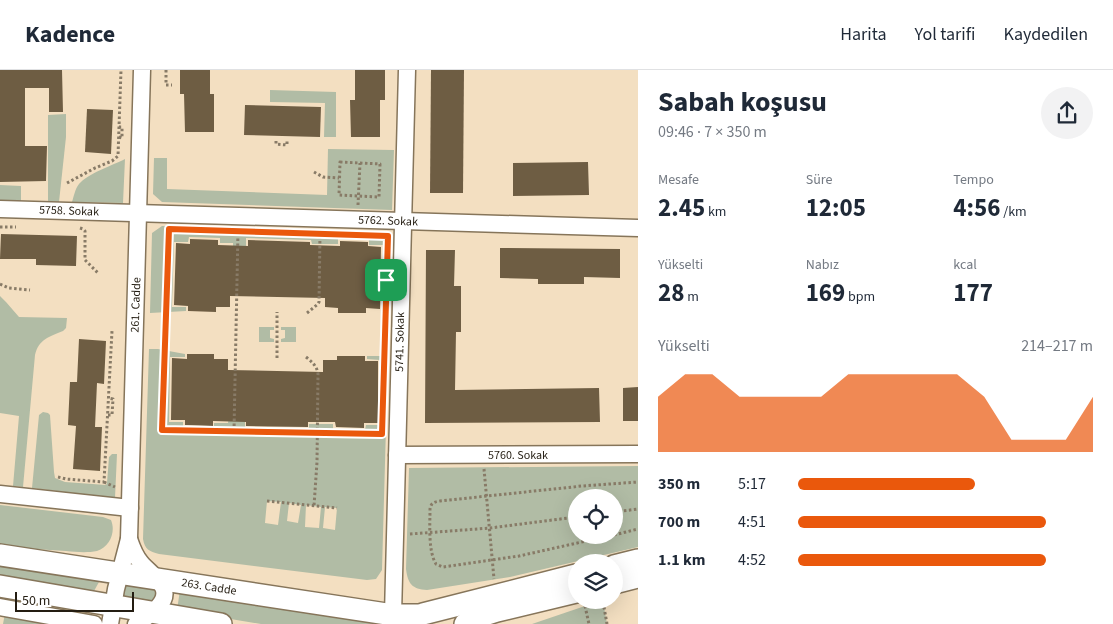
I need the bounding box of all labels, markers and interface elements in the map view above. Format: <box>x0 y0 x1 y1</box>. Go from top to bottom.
text: Kadence <box>25 17 115 52</box>
text: Harita <box>840 22 887 47</box>
text: Yol tarifi <box>915 22 975 47</box>
text: Kaydedilen <box>1003 22 1088 47</box>
text: Sabah koşusu <box>658 82 827 122</box>
button: share <box>1041 87 1093 139</box>
text: 09:46 · 7 × 350 m <box>658 121 767 143</box>
text: Mesafe <box>658 170 699 190</box>
text: Süre <box>806 170 832 190</box>
text: Tempo <box>953 170 994 190</box>
text: 2.45 <box>658 190 705 226</box>
text: 12:05 <box>806 190 866 226</box>
text: 4:56 <box>953 190 1000 226</box>
street label: 5758. Sokak <box>39 201 99 221</box>
text: km <box>705 202 726 222</box>
text: /km <box>1000 202 1027 222</box>
street label: 5762. Sokak <box>358 211 418 231</box>
text: Yükselti <box>658 255 703 275</box>
text: Nabız <box>806 255 839 275</box>
text: kcal <box>953 255 977 275</box>
pin <box>365 259 407 301</box>
icon: arrive <box>372 266 400 294</box>
text: 28 <box>658 275 684 311</box>
text: 169 <box>806 275 845 311</box>
text: 177 <box>953 275 993 311</box>
street label: 261. Cadde <box>127 277 145 333</box>
text: m <box>684 287 699 307</box>
text: bpm <box>845 287 875 307</box>
street label: 5741. Sokak <box>391 312 409 372</box>
text: Yükselti <box>658 335 710 357</box>
text: 214–217 m <box>1021 335 1093 357</box>
street label: 5760. Sokak <box>488 447 548 464</box>
text: 350 m <box>658 473 700 495</box>
text: 5:17 <box>738 473 766 495</box>
map controls <box>568 489 623 609</box>
button: locate <box>568 489 623 544</box>
text: 700 m <box>658 511 700 533</box>
text: 4:51 <box>738 511 766 533</box>
text: 1.1 km <box>658 549 705 571</box>
text: 4:52 <box>738 549 766 571</box>
button: layers <box>568 554 623 609</box>
street label: 263. Cadde <box>180 574 238 600</box>
scale bar <box>15 589 134 612</box>
text: 50 m <box>22 591 50 611</box>

